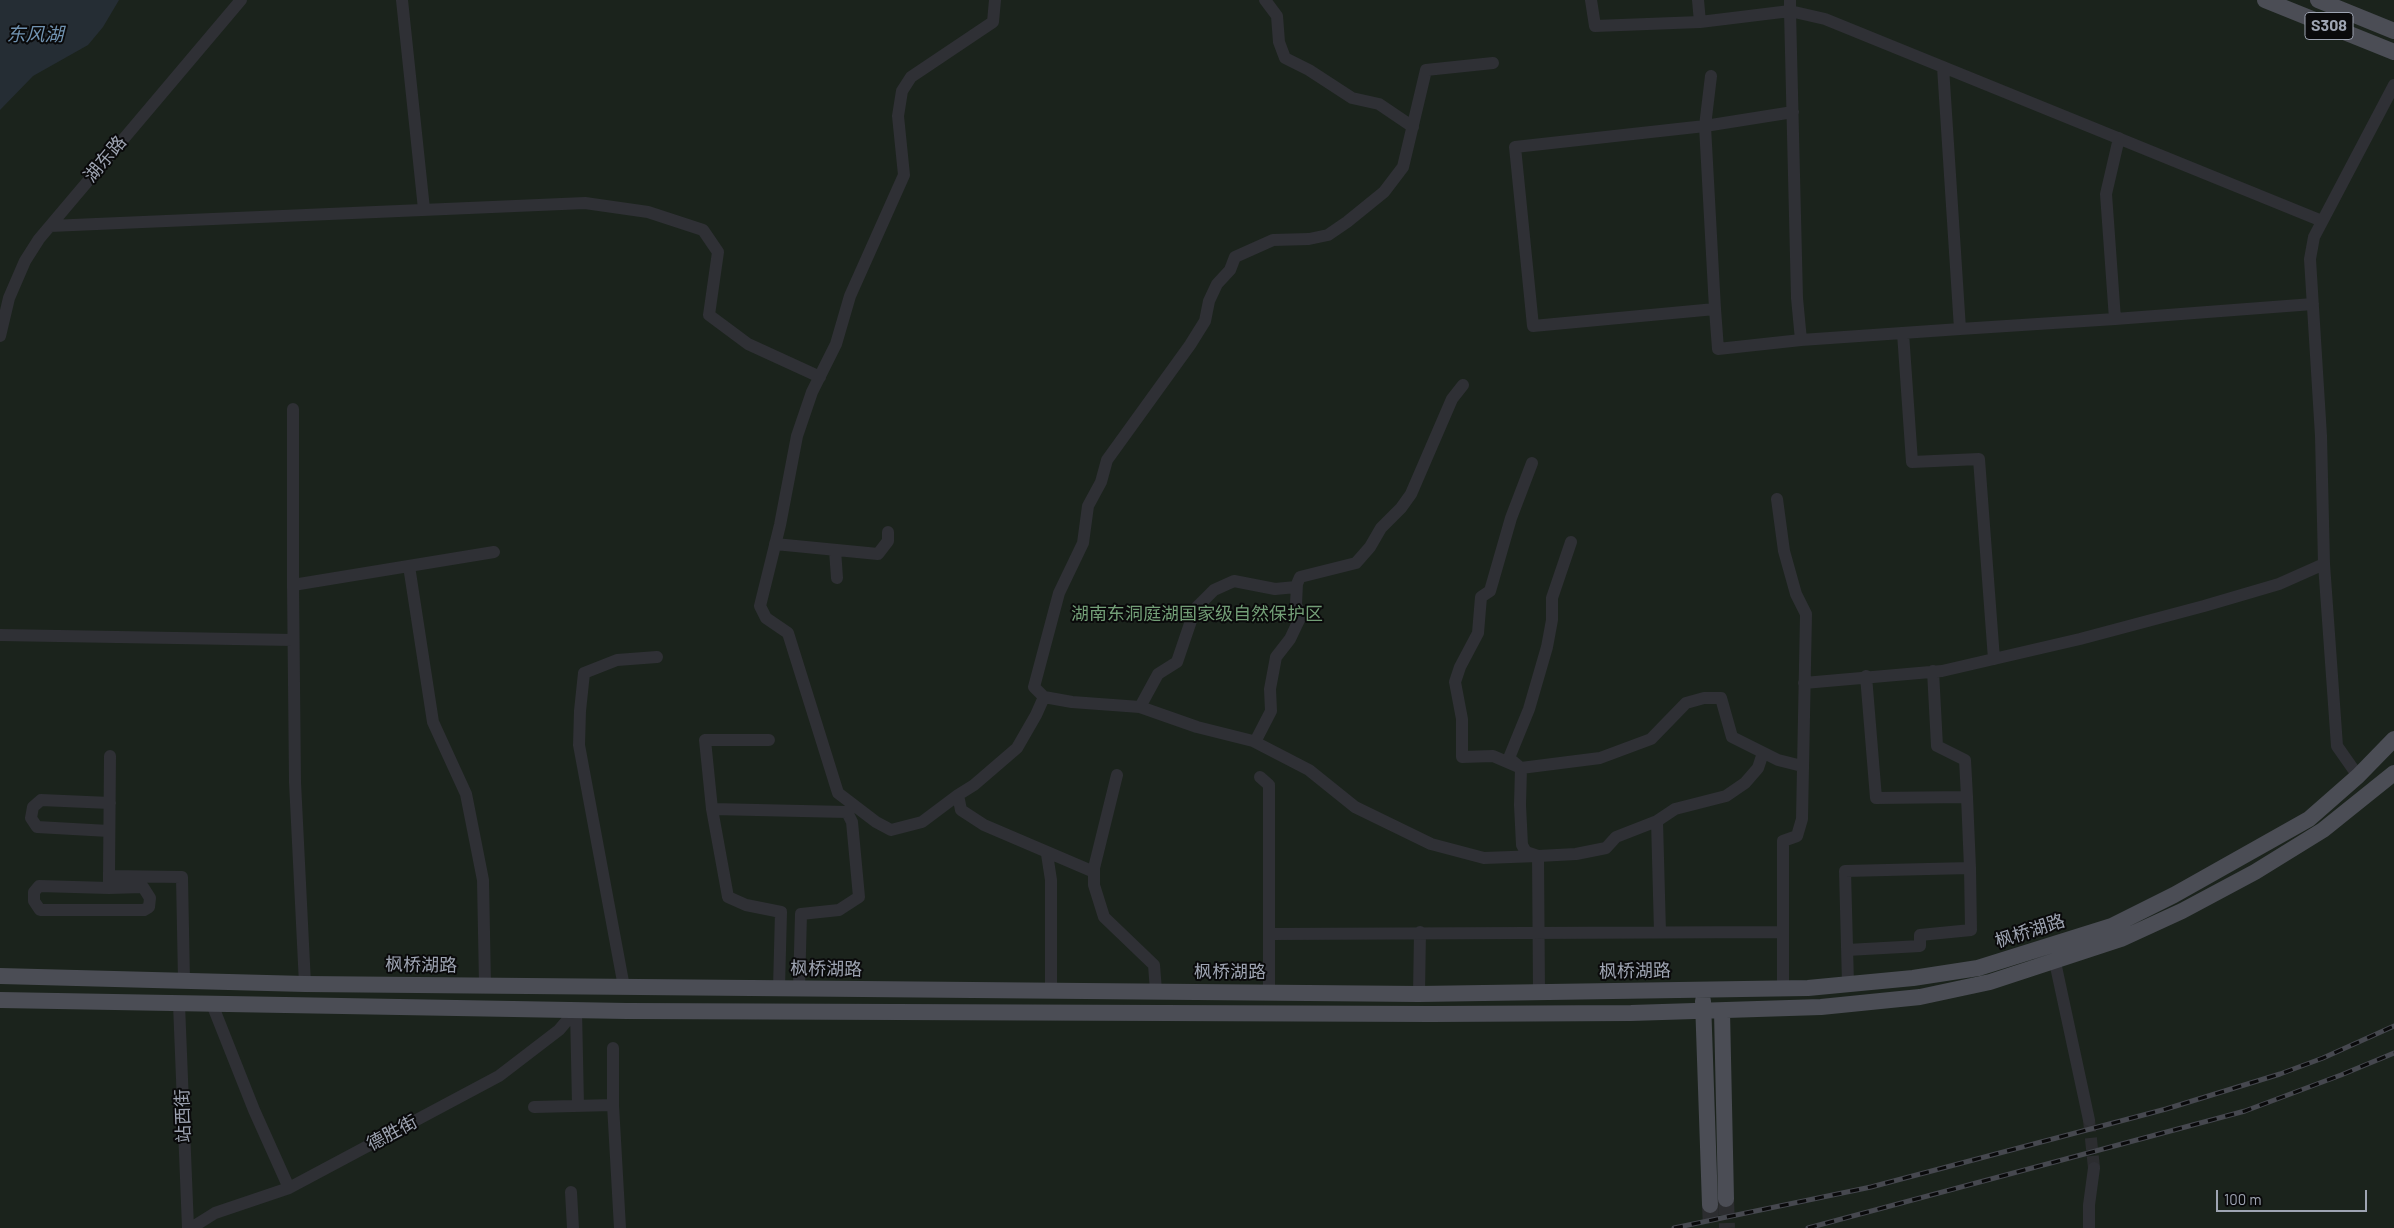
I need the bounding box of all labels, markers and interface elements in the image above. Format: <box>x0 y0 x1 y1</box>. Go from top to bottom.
road number: S308 <box>2305 12 2353 40</box>
water label: 东风湖 <box>7 24 63 46</box>
street label: 湖东路 <box>79 131 131 187</box>
park label: 湖南东洞庭湖国家级自然保护区 <box>1071 603 1323 625</box>
street label: 枫桥湖路 <box>1992 910 2068 952</box>
street label: 枫桥湖路 <box>385 954 457 976</box>
street label: 枫桥湖路 <box>790 958 862 980</box>
street label: 枫桥湖路 <box>1599 960 1671 982</box>
street label: 枫桥湖路 <box>1194 961 1266 983</box>
street label: 站西街 <box>171 1089 195 1143</box>
street label: 德胜街 <box>363 1111 421 1155</box>
scale bar <box>2219 1180 2370 1212</box>
text: 100 m <box>2224 1190 2262 1208</box>

